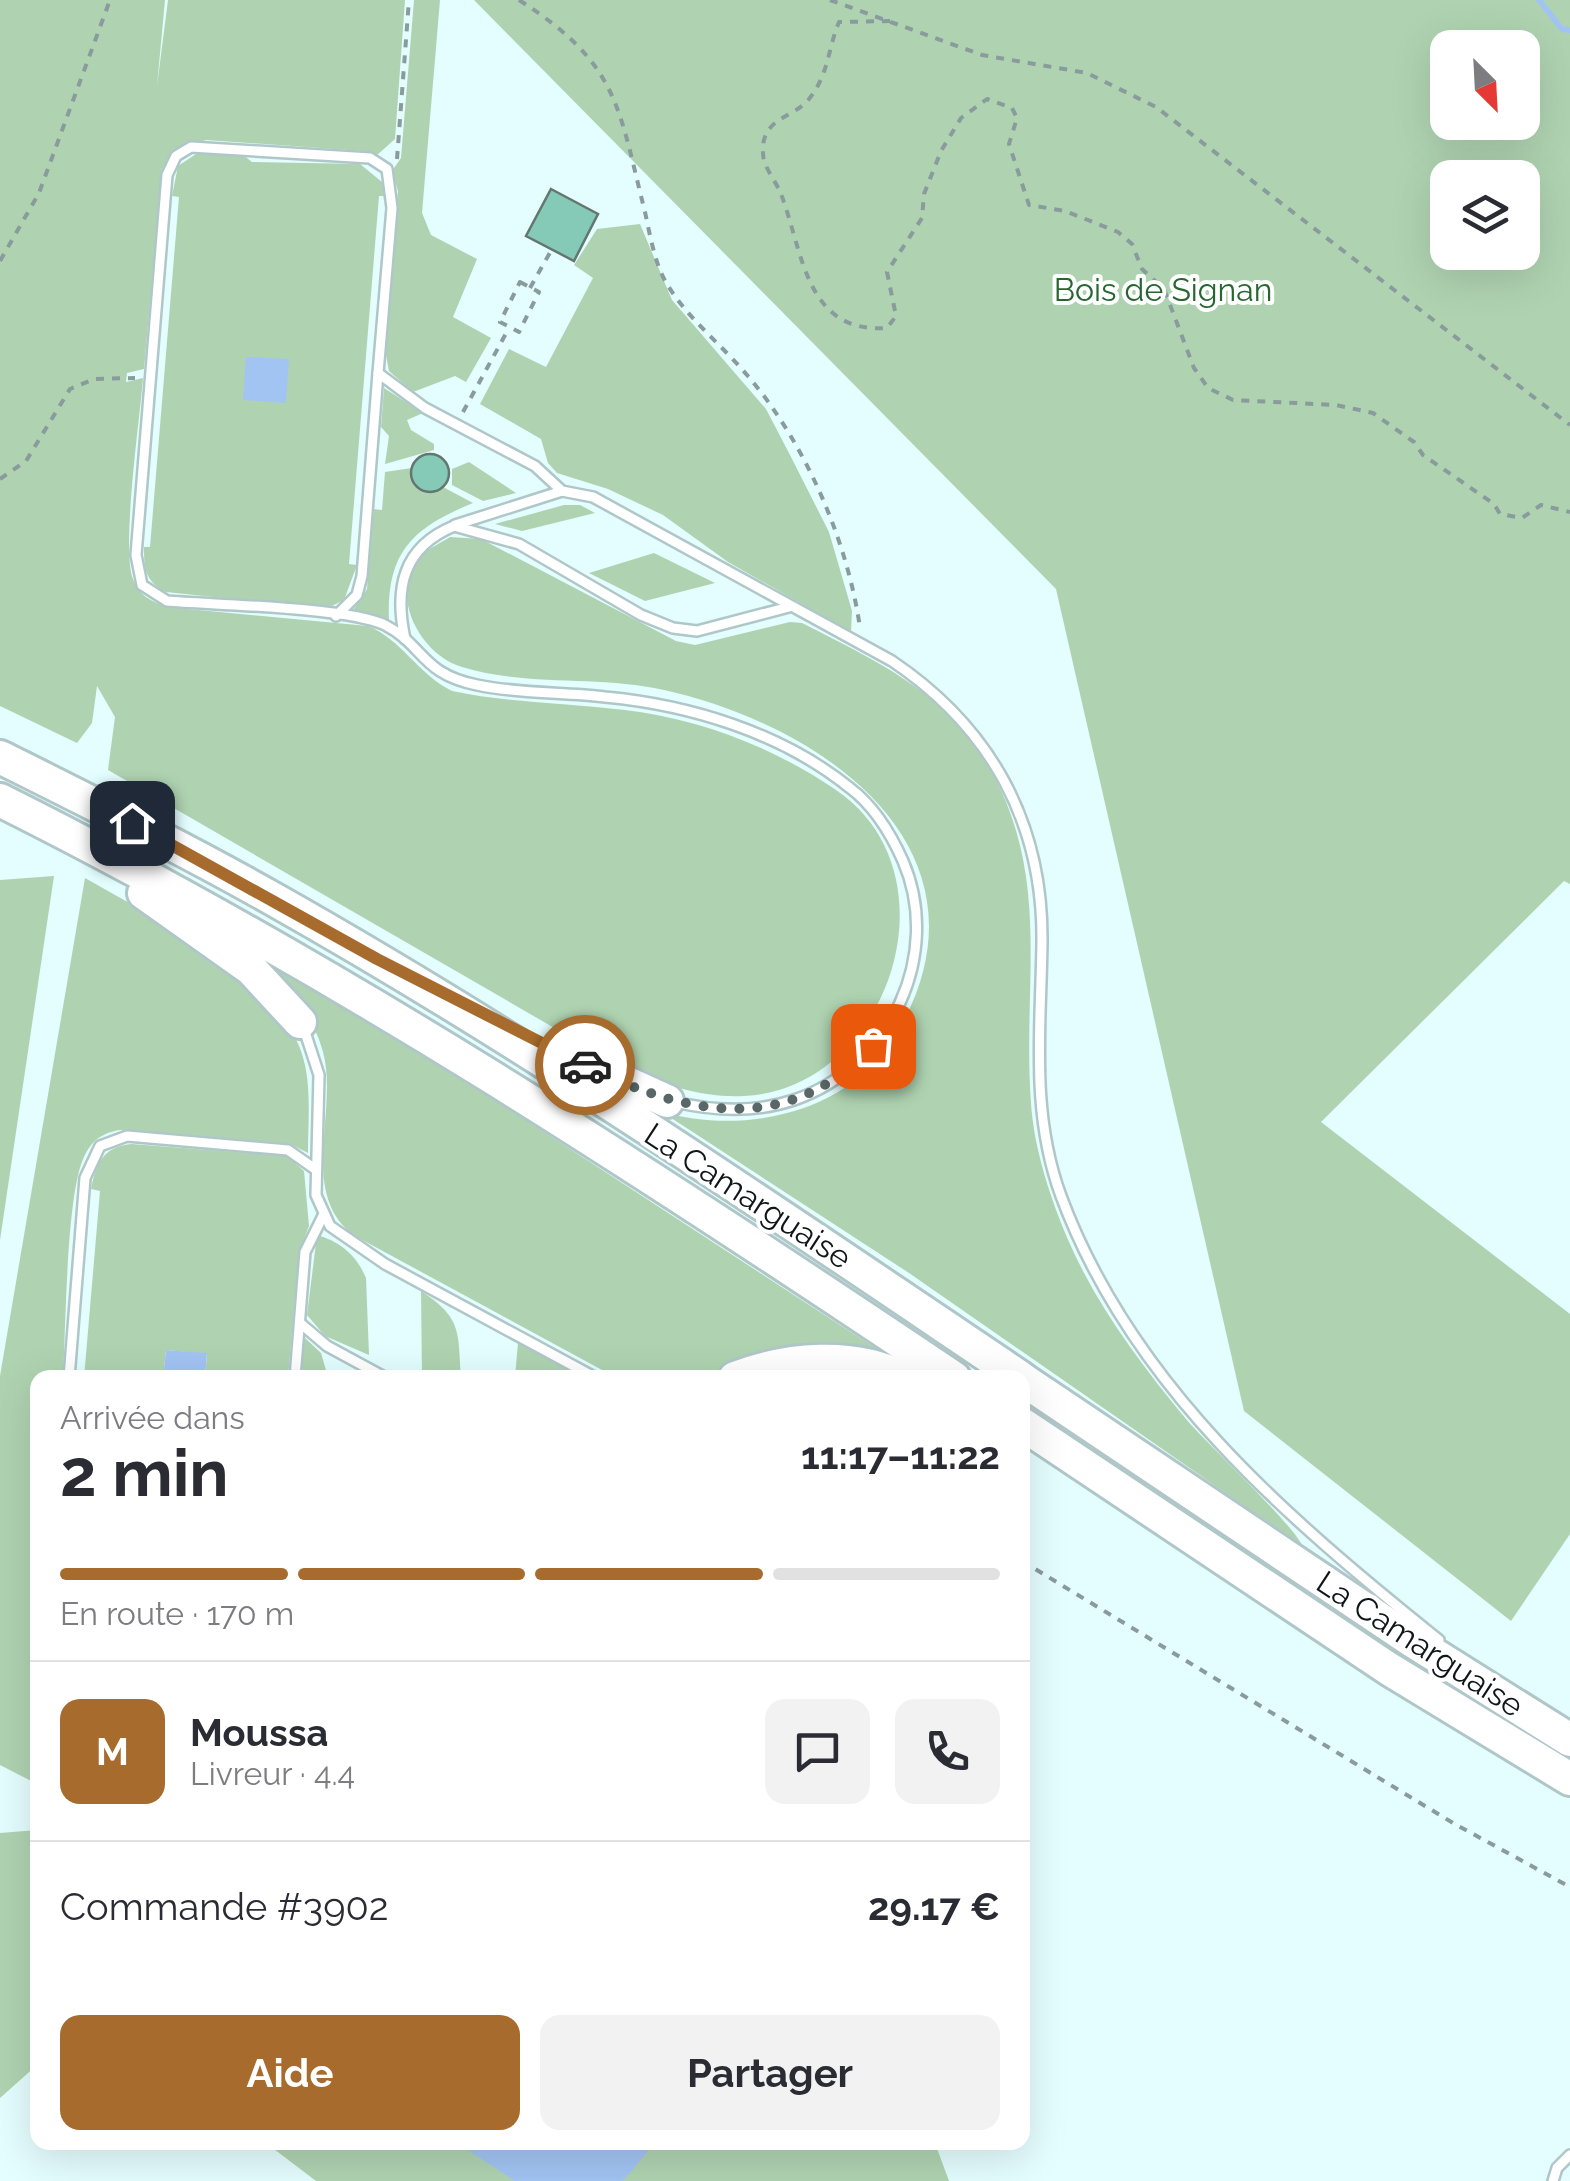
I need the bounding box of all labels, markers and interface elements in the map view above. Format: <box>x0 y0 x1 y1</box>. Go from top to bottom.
north arrow <box>1430 30 1540 140</box>
map controls <box>1430 30 1540 270</box>
button: layers <box>1430 160 1540 270</box>
park label: Bois de Signan <box>1054 271 1272 308</box>
pin <box>90 781 175 866</box>
icon: home <box>105 796 160 851</box>
pin <box>831 1004 916 1089</box>
courier <box>535 1015 635 1115</box>
icon: bag <box>846 1019 901 1074</box>
icon: car <box>558 1038 613 1093</box>
street label: La Camarguaise <box>638 1115 858 1276</box>
text: Arrivée dans <box>60 1399 245 1436</box>
text: 11:17–11:22 <box>801 1433 1000 1478</box>
text: 2 min <box>60 1435 229 1511</box>
street label: La Camarguaise <box>1310 1563 1530 1724</box>
text: En route · 170 m <box>60 1595 294 1632</box>
button: chat <box>765 1699 870 1804</box>
button: phone <box>895 1699 1000 1804</box>
text: Moussa <box>190 1710 328 1755</box>
text: M <box>96 1729 129 1774</box>
text: Livreur · 4.4 <box>190 1755 355 1792</box>
text: Commande #3902 <box>60 1884 388 1929</box>
text: 29.17 € <box>868 1884 1000 1929</box>
button: Aide <box>60 2015 520 2130</box>
button: Partager <box>540 2015 1000 2130</box>

